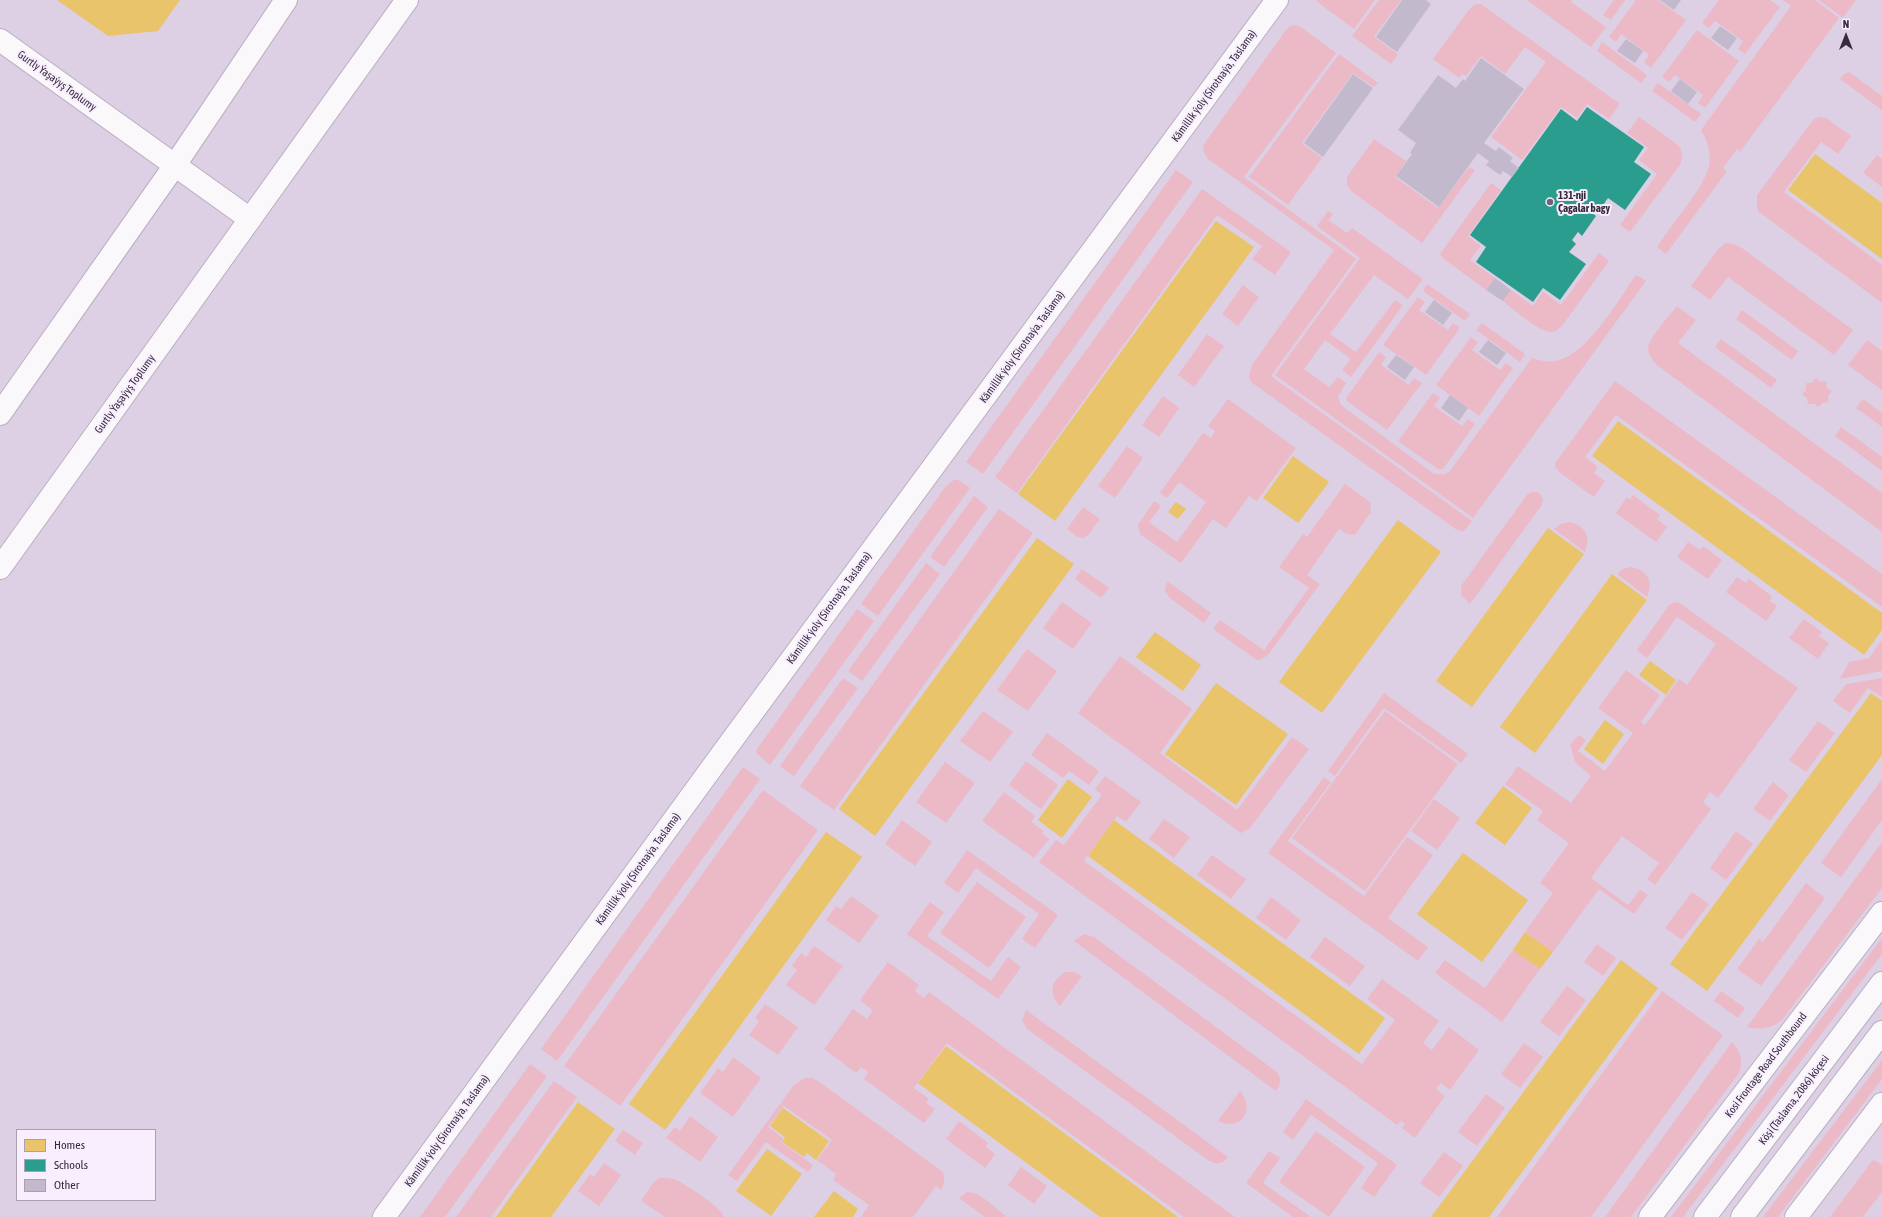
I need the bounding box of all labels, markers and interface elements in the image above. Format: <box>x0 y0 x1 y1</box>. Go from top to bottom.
north arrow <box>1826 16 1866 56</box>
text: N <box>1843 18 1849 30</box>
street label: Kämillik ýoly (Sirotnaýa, Taslama) <box>1169 27 1259 145</box>
street label: Gurtly Ýaşaýyş Toplumy <box>15 48 99 114</box>
place label: 131-nji Çagalar bagy <box>1558 189 1610 215</box>
marker: 131-nji Çagalar bagy <box>1545 197 1555 207</box>
street label: Kämillik ýoly (Sirotnaýa, Taslama) <box>977 288 1067 406</box>
street label: Gurtly Ýaşaýyş Toplumy <box>92 352 158 436</box>
street label: Kämillik ýoly (Sirotnaýa, Taslama) <box>784 549 874 667</box>
street label: Kämillik ýoly (Sirotnaýa, Taslama) <box>593 810 683 928</box>
street label: Kosi Frontage Road Southbound <box>1722 1010 1810 1120</box>
street label: Köşi (Taslama, 2086) köçesi <box>1756 1053 1832 1147</box>
street label: Kämillik ýoly (Sirotnaýa, Taslama) <box>402 1072 492 1190</box>
legend <box>16 1129 156 1201</box>
text: Homes <box>54 1138 85 1152</box>
text: Schools <box>54 1158 88 1172</box>
text: Other <box>54 1178 79 1192</box>

